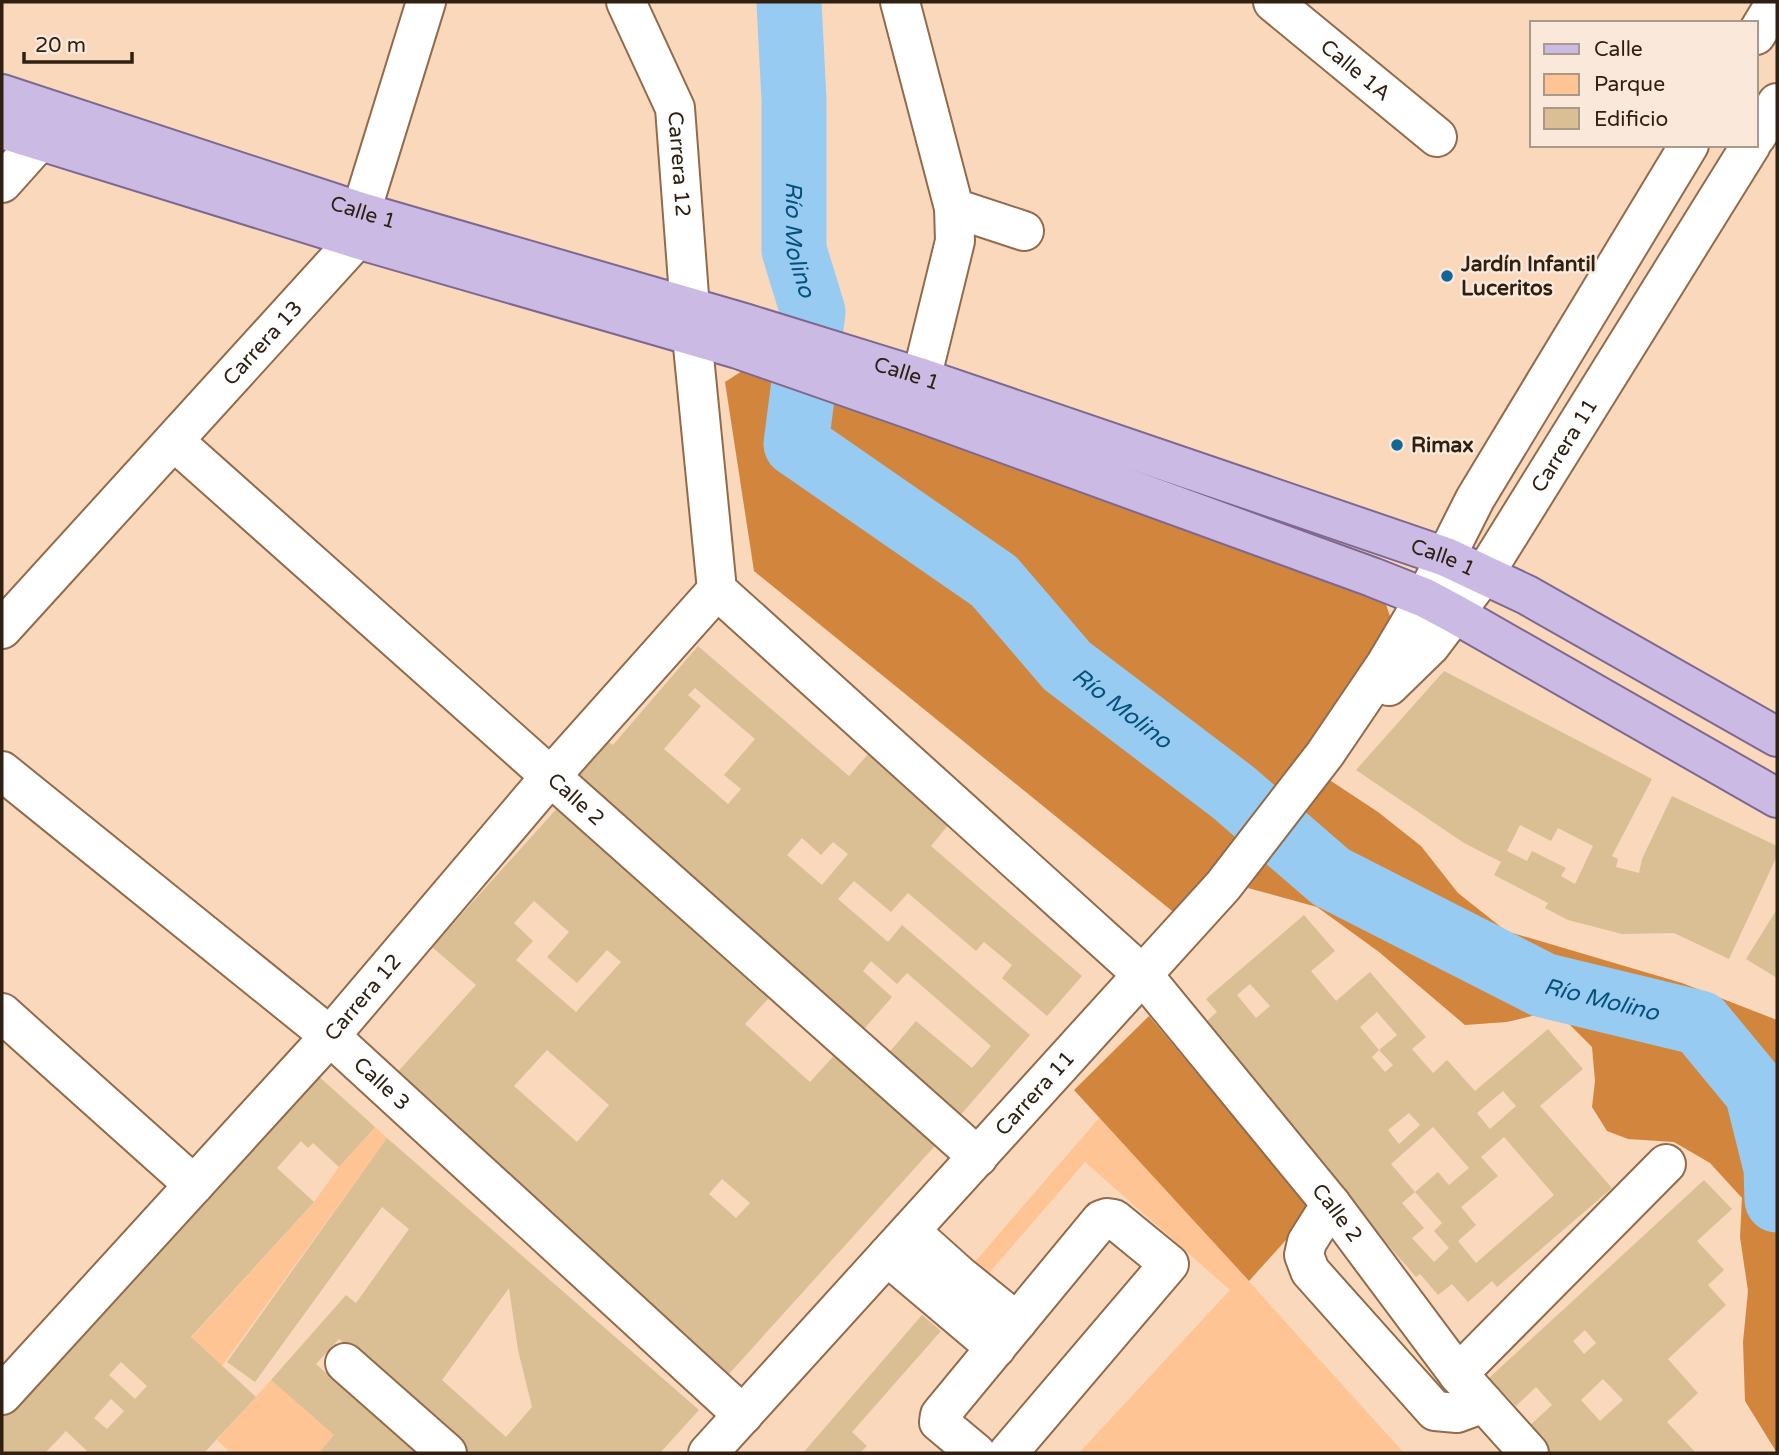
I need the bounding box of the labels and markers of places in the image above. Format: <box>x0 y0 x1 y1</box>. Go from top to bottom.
place label: Jardín Infantil Luceritos <box>1460 252 1596 301</box>
marker: Jardín Infantil Luceritos <box>1439 268 1455 284</box>
place label: Rimax <box>1411 433 1474 458</box>
marker: Rimax <box>1389 437 1405 453</box>

